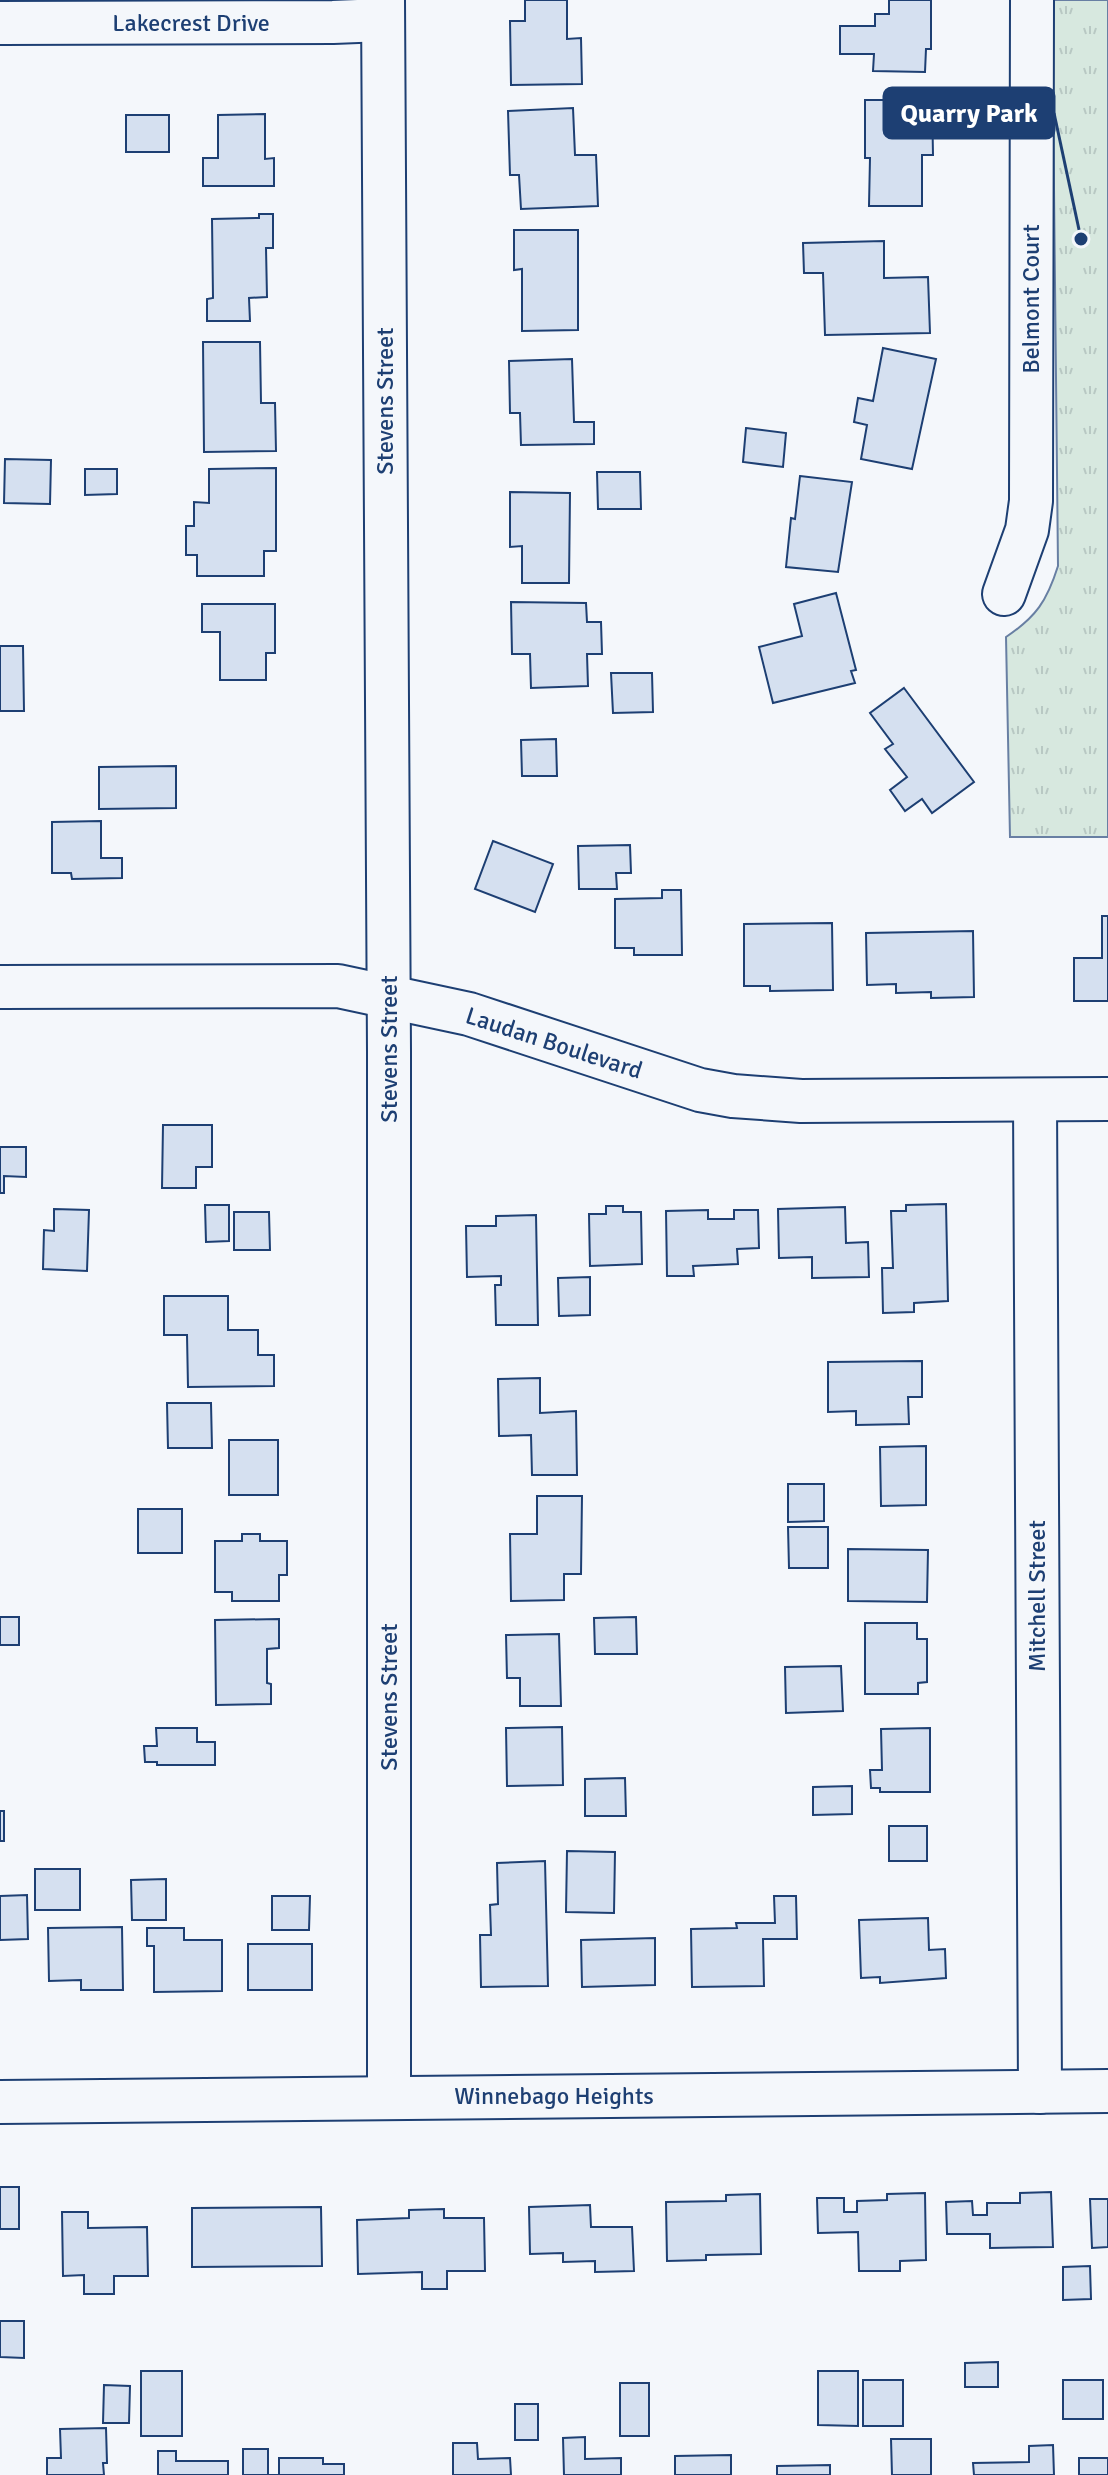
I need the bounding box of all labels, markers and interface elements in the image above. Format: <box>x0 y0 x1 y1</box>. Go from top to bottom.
street label: Lakecrest Drive <box>112 8 270 38</box>
callout: Quarry Park <box>884 88 1054 138</box>
text: Quarry Park <box>900 98 1038 130</box>
street label: Belmont Court <box>1016 224 1046 374</box>
street label: Stevens Street <box>370 327 400 475</box>
street label: Stevens Street <box>374 975 404 1123</box>
street label: Laudan Boulevard <box>462 1000 646 1086</box>
street label: Mitchell Street <box>1022 1520 1052 1672</box>
street label: Stevens Street <box>374 1623 404 1771</box>
street label: Winnebago Heights <box>454 2081 654 2111</box>

